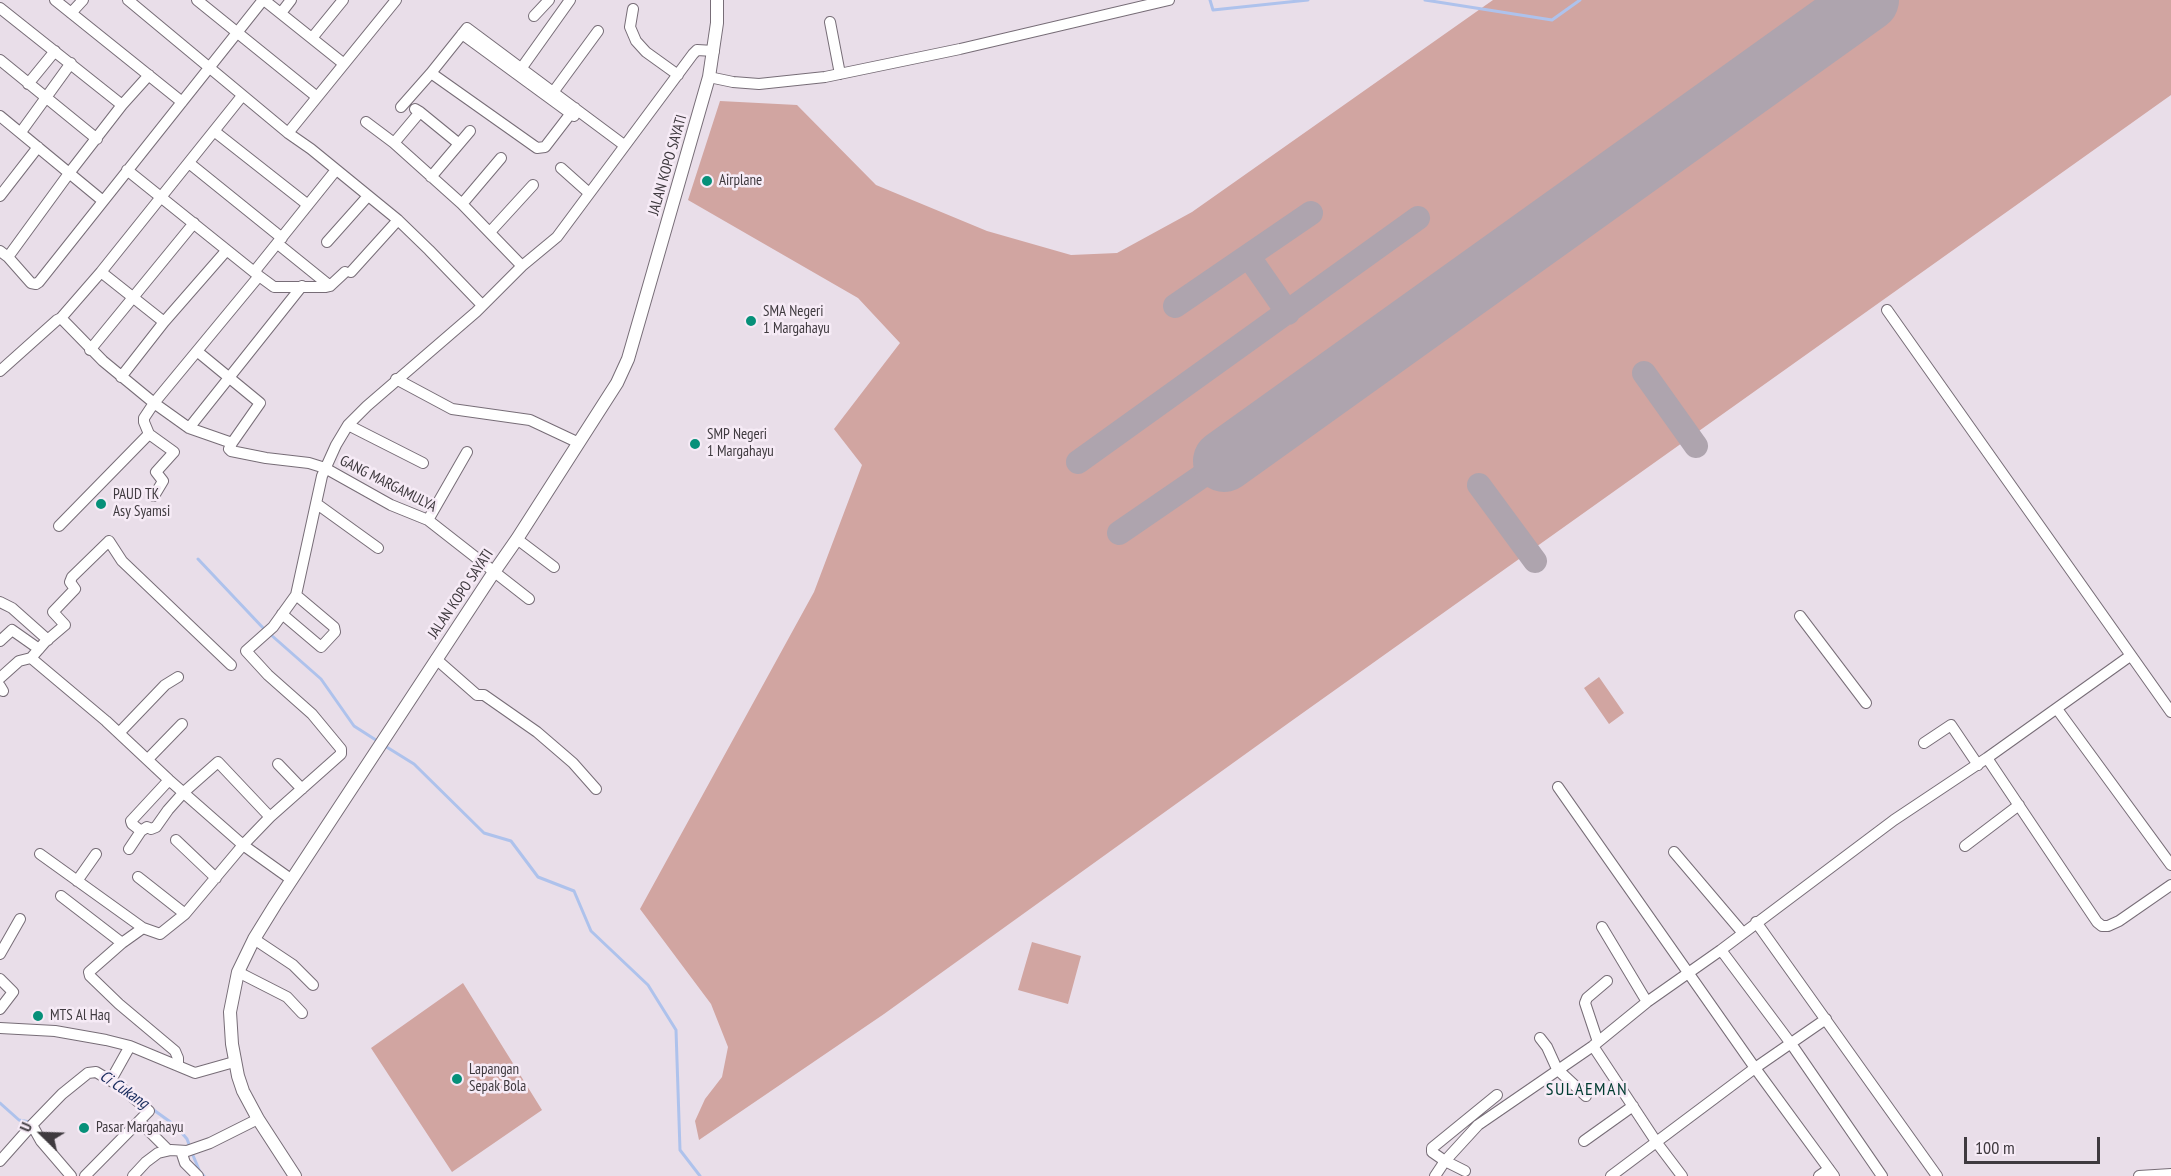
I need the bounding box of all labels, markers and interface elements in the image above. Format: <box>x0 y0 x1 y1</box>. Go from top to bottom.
street label: JALAN KOPO SAYATI <box>645 113 691 217</box>
place label: Airplane <box>719 172 762 190</box>
marker: Airplane <box>700 174 714 188</box>
place label: SMA Negeri 1 Margahayu <box>763 303 830 338</box>
marker: SMA Negeri 1 Margahayu <box>744 314 758 328</box>
place label: SMP Negeri 1 Margahayu <box>707 426 774 461</box>
marker: SMP Negeri 1 Margahayu <box>688 437 702 451</box>
street label: GANG MARGAMULYA <box>337 452 439 516</box>
place label: PAUD TK Asy Syamsi <box>113 486 170 521</box>
marker: PAUD TK Asy Syamsi <box>94 497 108 511</box>
street label: JALAN KOPO SAYATI <box>425 546 497 642</box>
place label: MTS Al Haq <box>50 1007 110 1025</box>
marker: MTS Al Haq <box>31 1009 45 1023</box>
place label: Lapangan Sepak Bola <box>469 1061 526 1096</box>
water label: Ci Cukang <box>96 1067 152 1113</box>
marker: Lapangan Sepak Bola <box>450 1072 464 1086</box>
district label: SULAEMAN <box>1546 1079 1628 1101</box>
north arrow <box>12 1104 72 1164</box>
text: U <box>15 1119 36 1135</box>
place label: Pasar Margahayu <box>96 1119 184 1137</box>
marker: Pasar Margahayu <box>77 1121 91 1135</box>
scale bar <box>1967 1125 2104 1163</box>
text: 100 m <box>1975 1136 2015 1159</box>

